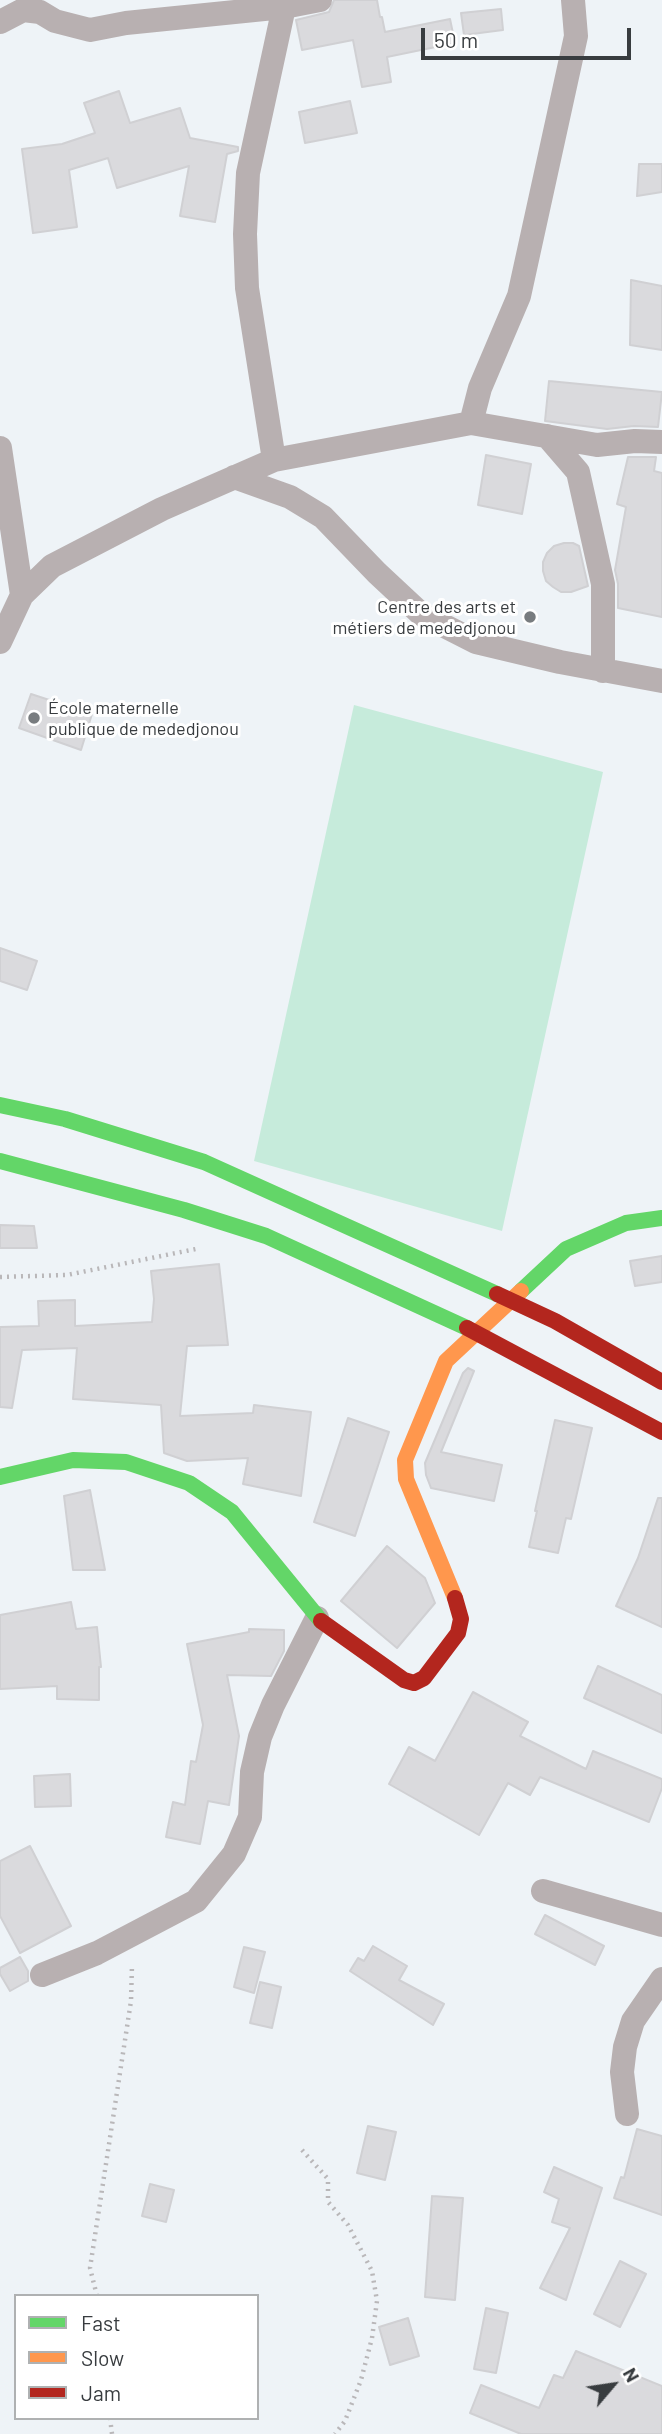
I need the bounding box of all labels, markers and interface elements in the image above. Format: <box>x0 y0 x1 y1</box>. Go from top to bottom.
scale bar <box>424 14 634 58</box>
text: 50 m <box>434 27 478 52</box>
place label: Centre des arts et métiers de mededjonou <box>332 596 516 638</box>
marker: Centre des arts et métiers de mededjonou <box>522 609 538 625</box>
place label: École maternelle publique de mededjonou <box>48 697 239 740</box>
marker: École maternelle publique de mededjonou <box>26 710 42 726</box>
legend <box>14 2294 259 2420</box>
text: Fast <box>81 2310 121 2335</box>
text: Slow <box>81 2345 124 2370</box>
north arrow <box>578 2350 648 2420</box>
text: N <box>619 2363 645 2386</box>
text: Jam <box>81 2380 121 2405</box>

